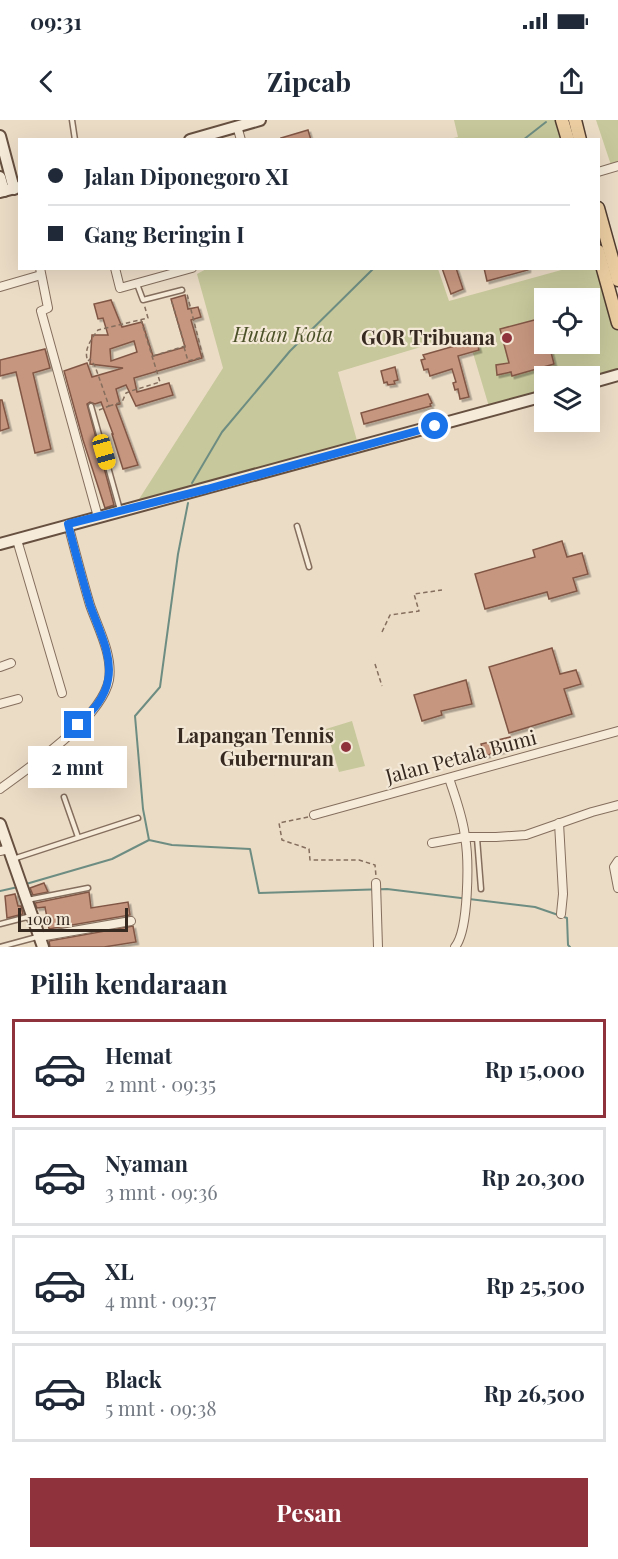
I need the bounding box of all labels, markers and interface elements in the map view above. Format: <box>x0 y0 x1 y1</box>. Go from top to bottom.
text: 09:31 <box>30 6 82 36</box>
text: Zipcab <box>267 63 351 99</box>
icon: back <box>30 65 63 98</box>
icon: share <box>555 65 588 98</box>
text: Jalan Diponegoro XI <box>84 161 289 191</box>
text: Gang Beringin I <box>84 219 244 249</box>
map controls <box>534 288 600 432</box>
button: locate <box>534 288 600 354</box>
park label: Hutan Kota <box>232 320 333 347</box>
place label: GOR Tribuana <box>361 323 496 350</box>
marker: GOR Tribuana <box>500 331 514 345</box>
button: layers <box>534 366 600 432</box>
route start <box>421 412 448 439</box>
car <box>90 432 118 472</box>
route end <box>64 711 91 738</box>
place label: Lapangan Tennis Gubernuran <box>177 721 335 771</box>
street label: Jalan Petala Bumi <box>381 722 539 789</box>
marker: Lapangan Tennis Gubernuran <box>339 740 353 754</box>
callout: 2 mnt <box>28 746 128 788</box>
text: 2 mnt <box>51 753 104 780</box>
scale bar <box>18 905 128 932</box>
text: 100 m <box>27 908 70 929</box>
text: Pilih kendaraan <box>30 965 228 1001</box>
text: Hemat <box>105 1040 172 1070</box>
icon: car <box>33 1042 87 1096</box>
text: Rp 15,000 <box>485 1054 585 1084</box>
text: 2 mnt · 09:35 <box>105 1070 216 1097</box>
text: Nyaman <box>105 1148 188 1178</box>
icon: car <box>33 1150 87 1204</box>
text: Rp 20,300 <box>482 1162 585 1192</box>
text: 3 mnt · 09:36 <box>105 1178 218 1205</box>
text: XL <box>105 1256 134 1286</box>
icon: car <box>33 1258 87 1312</box>
text: Rp 25,500 <box>486 1270 585 1300</box>
text: 4 mnt · 09:37 <box>105 1286 216 1313</box>
text: Black <box>105 1364 162 1394</box>
icon: car <box>33 1366 87 1420</box>
text: Rp 26,500 <box>484 1378 585 1408</box>
text: 5 mnt · 09:38 <box>105 1394 217 1421</box>
button: Pesan <box>30 1478 588 1547</box>

